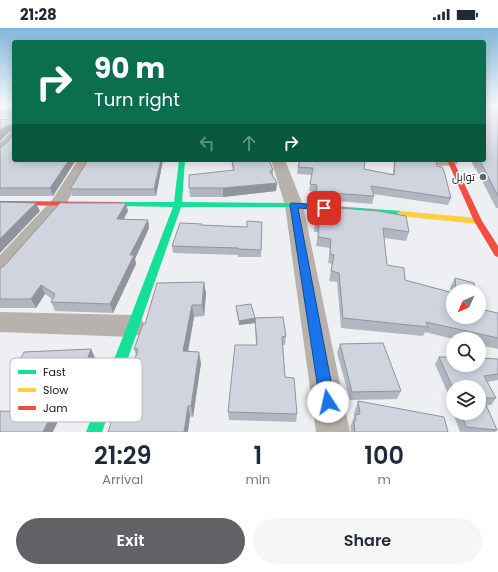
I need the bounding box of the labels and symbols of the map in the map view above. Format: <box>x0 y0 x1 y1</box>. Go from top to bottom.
place label: توابل <box>452 169 475 185</box>
marker: توابل <box>478 172 488 182</box>
pin <box>307 191 341 225</box>
north arrow <box>446 284 486 324</box>
legend <box>10 358 142 422</box>
text: Fast <box>43 364 66 380</box>
position arrow <box>307 381 349 423</box>
text: Slow <box>43 382 68 398</box>
text: Jam <box>43 400 68 416</box>

